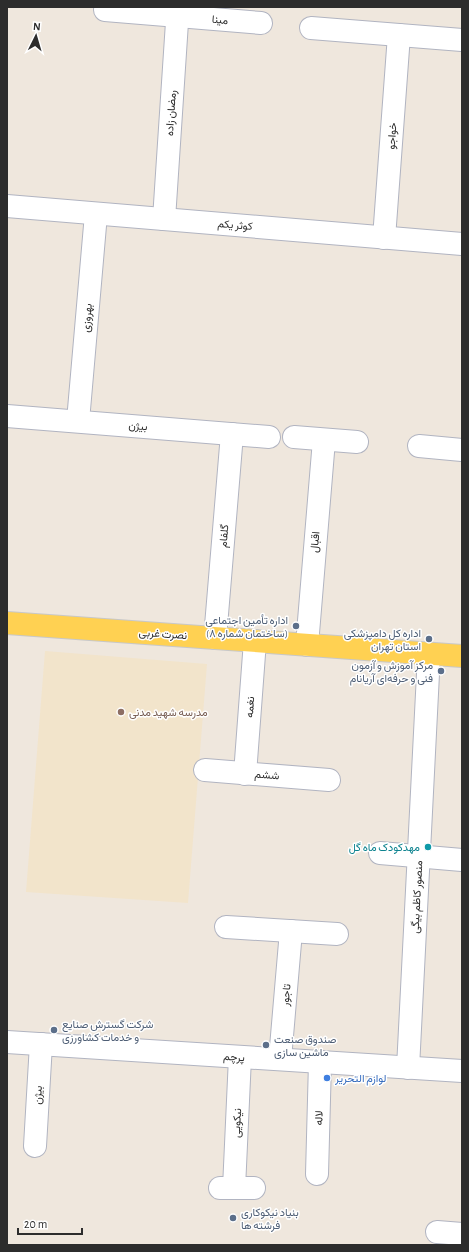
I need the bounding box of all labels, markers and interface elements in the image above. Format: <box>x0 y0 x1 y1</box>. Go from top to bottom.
street label: مینا <box>211 14 229 27</box>
north arrow <box>16 16 56 56</box>
text: N <box>33 21 41 32</box>
street label: رمضان زاده <box>164 89 179 137</box>
street label: خواجو <box>386 122 399 150</box>
street label: کوثر یکم <box>217 218 253 234</box>
street label: بهروزی <box>80 303 95 333</box>
street label: بیژن <box>128 420 148 433</box>
street label: گلفام <box>218 524 232 548</box>
street label: اقبال <box>309 531 322 553</box>
place label: اداره تأمین اجتماعی (ساختمان شماره ۸) <box>205 614 288 640</box>
marker: اداره تأمین اجتماعی (ساختمان شماره ۸) <box>291 621 301 631</box>
street label: نصرت غربی <box>138 627 188 642</box>
place label: اداره کل دامپزشکی استان تهران <box>344 628 421 653</box>
marker: اداره کل دامپزشکی استان تهران <box>424 634 434 644</box>
place label: مرکز آموزش و آزمون فنی و حرفه‌ای آریانام <box>350 660 433 686</box>
marker: مرکز آموزش و آزمون فنی و حرفه‌ای آریانام <box>436 666 446 676</box>
street label: نغمه <box>244 696 256 718</box>
marker: مدرسه شهید مدنی <box>116 707 126 717</box>
place label: مدرسه شهید مدنی <box>129 707 208 719</box>
street label: ششم <box>254 768 280 784</box>
place label: مهدکودک ماه گل <box>349 842 420 854</box>
marker: مهدکودک ماه گل <box>423 842 433 852</box>
street label: منصور کاظم بیگی <box>410 860 426 934</box>
street label: تاجور <box>279 983 293 1008</box>
place label: شرکت گسترش صنایع و خدمات کشاورزی <box>62 1019 154 1044</box>
marker: شرکت گسترش صنایع و خدمات کشاورزی <box>49 1025 59 1035</box>
place label: صندوق صنعت ماشین سازی <box>274 1034 337 1059</box>
marker: صندوق صنعت ماشین سازی <box>261 1040 271 1050</box>
street label: پرچم <box>223 1051 245 1065</box>
marker: لوازم التحریر <box>322 1073 332 1083</box>
place label: لوازم التحریر <box>334 1073 386 1086</box>
street label: بیژن <box>32 1085 45 1105</box>
street label: نیکویی <box>231 1108 244 1138</box>
street label: لاله <box>313 1110 325 1126</box>
place label: بنیاد نیکوکاری فرشته ها <box>241 1207 299 1232</box>
scale bar <box>18 1210 82 1236</box>
marker: بنیاد نیکوکاری فرشته ها <box>228 1213 238 1223</box>
text: 20 m <box>24 1218 47 1230</box>

